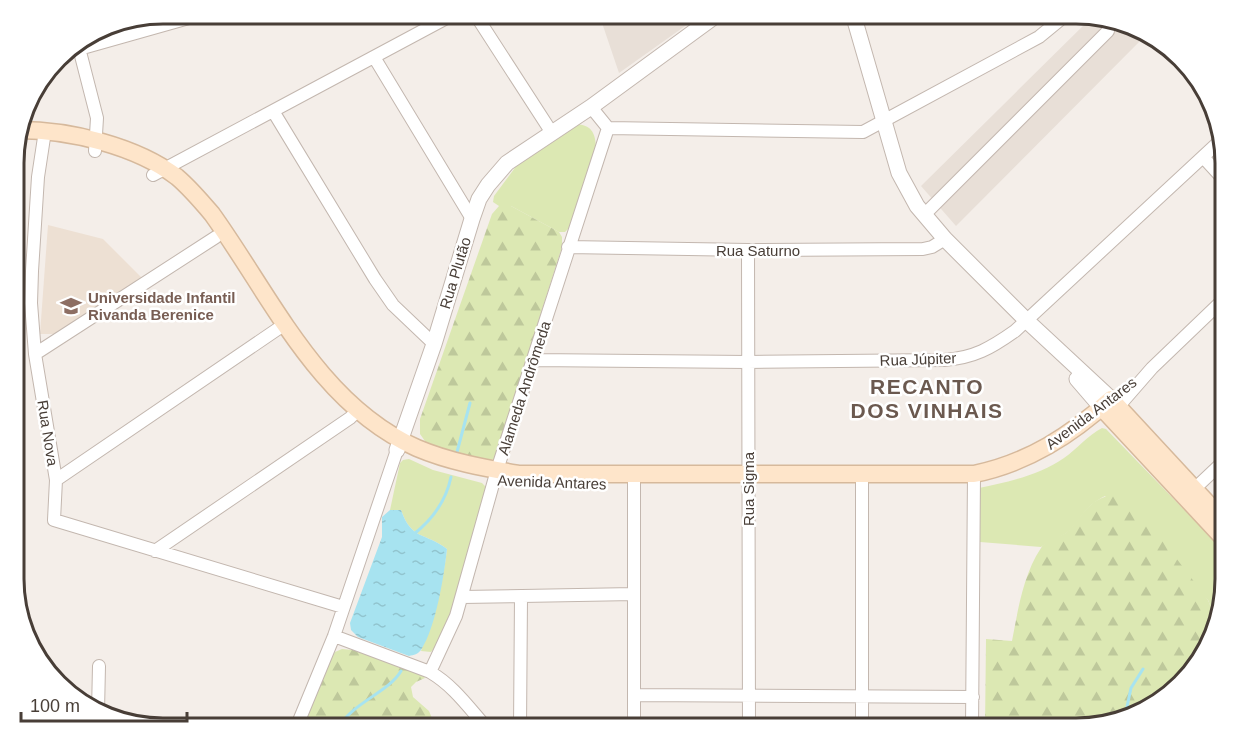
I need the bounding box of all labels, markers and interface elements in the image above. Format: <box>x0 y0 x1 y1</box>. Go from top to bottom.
street label: Rua Plutão <box>436 235 474 311</box>
street label: Rua Saturno <box>716 242 800 259</box>
place label: Universidade Infantil Rivanda Berenice <box>88 289 236 323</box>
school or university icon: Universidade Infantil Rivanda Berenice <box>59 294 83 318</box>
street label: Alameda Andrômeda <box>494 318 554 457</box>
street label: Rua Júpiter <box>879 349 957 369</box>
street label: Avenida Antares <box>1042 373 1140 453</box>
district label: RECANTO DOS VINHAIS <box>850 375 1004 422</box>
street label: Rua Nova <box>34 399 62 468</box>
street label: Rua Sigma <box>740 451 757 526</box>
street label: Avenida Antares <box>497 472 607 492</box>
scale bar <box>21 685 188 723</box>
text: 100 m <box>30 696 80 716</box>

